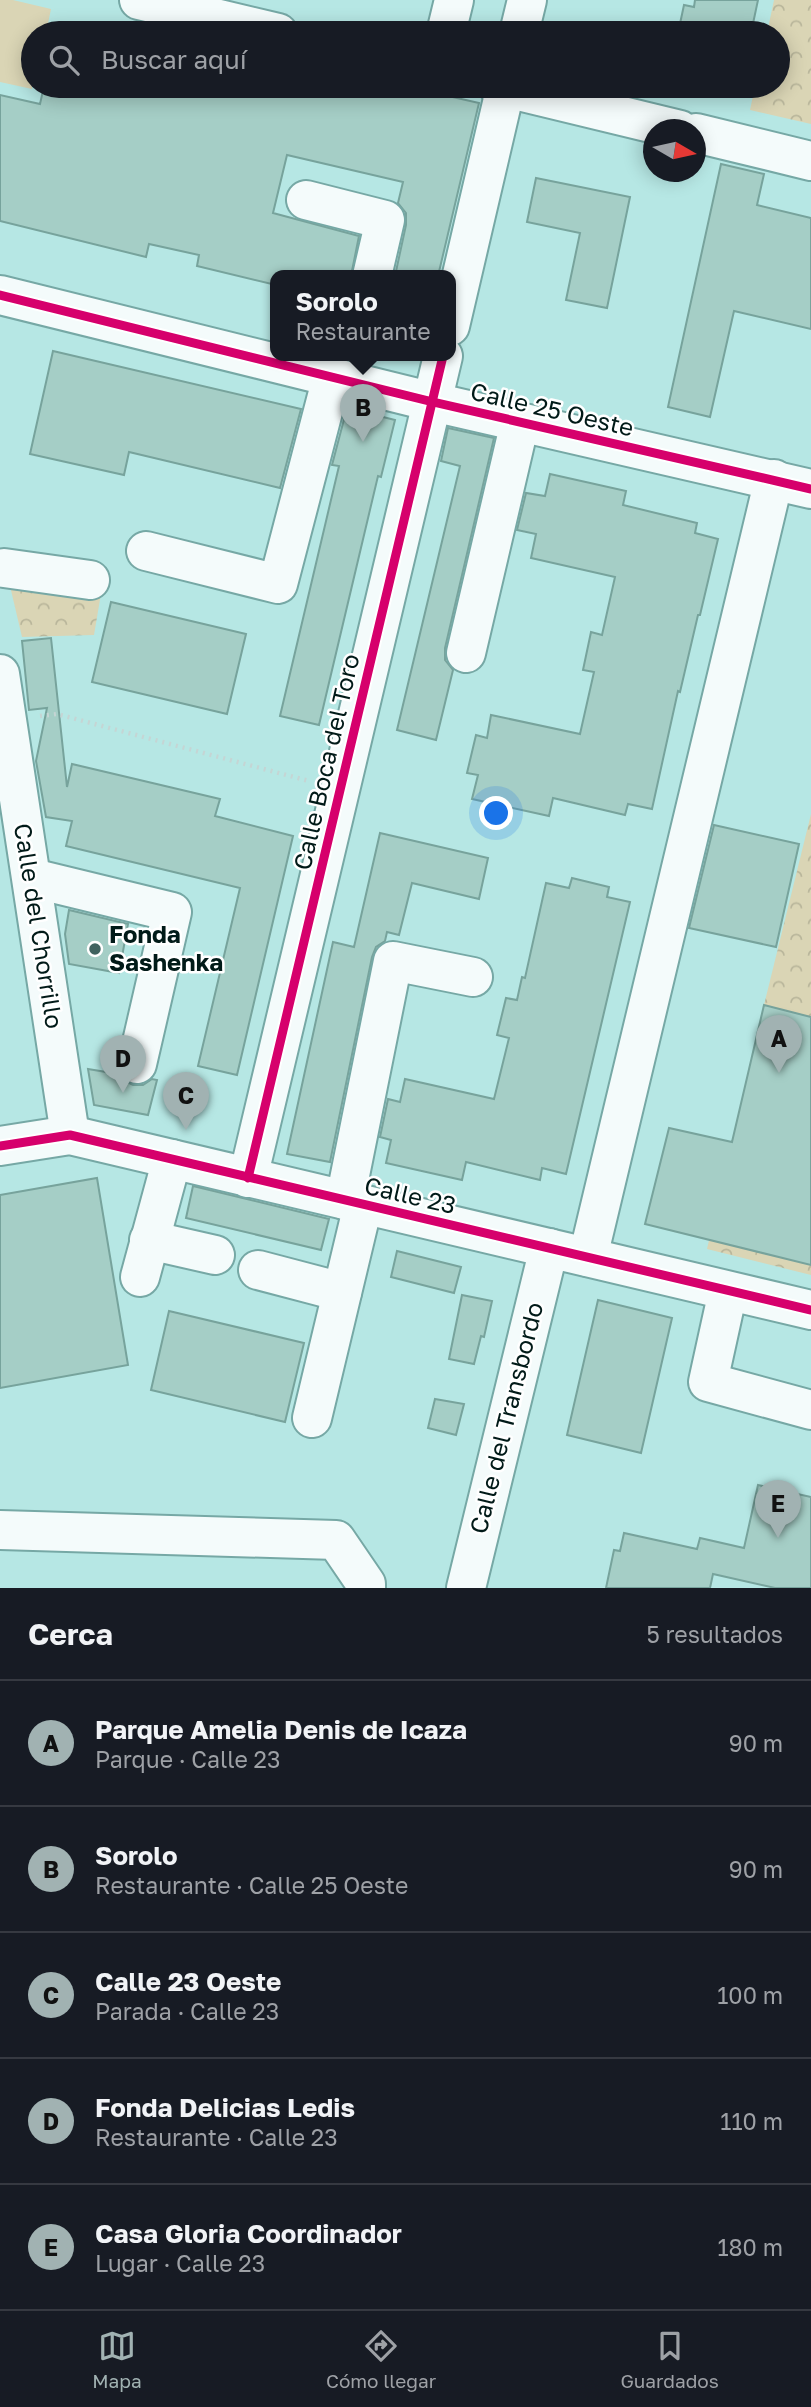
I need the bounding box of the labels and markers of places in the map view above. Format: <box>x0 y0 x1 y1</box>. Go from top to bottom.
pin: B <box>340 384 386 442</box>
place label: Fonda Sashenka <box>109 919 223 976</box>
marker: Fonda Sashenka <box>87 941 103 957</box>
pin: A <box>756 1015 802 1073</box>
pin: D <box>100 1035 146 1093</box>
pin: C <box>163 1072 209 1130</box>
pin: E <box>755 1480 801 1538</box>

